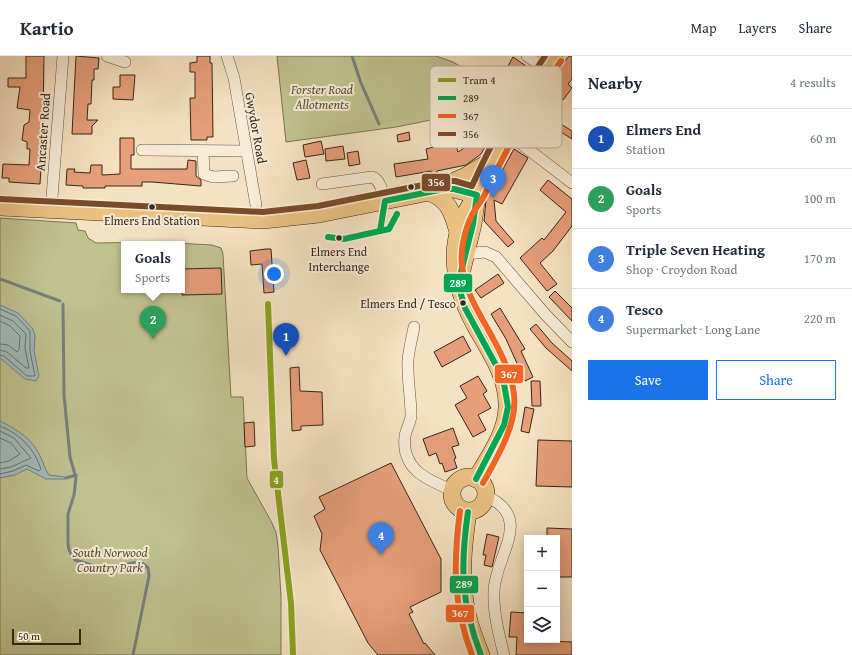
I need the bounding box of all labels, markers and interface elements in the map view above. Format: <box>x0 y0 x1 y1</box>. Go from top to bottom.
text: Kartio <box>20 14 74 42</box>
text: Map <box>691 18 717 38</box>
text: Layers <box>739 18 777 38</box>
text: Share <box>799 18 832 38</box>
legend <box>430 66 562 148</box>
text: Nearby <box>588 70 642 95</box>
text: Tram 4 <box>463 72 496 88</box>
text: 4 results <box>790 73 836 92</box>
park label: Forster Road Allotments <box>290 80 353 114</box>
text: 289 <box>463 90 479 106</box>
street label: Gwydor Road <box>240 91 272 165</box>
street label: Ancaster Road <box>31 92 55 172</box>
text: 367 <box>463 108 479 124</box>
text: Elmers End <box>626 119 701 140</box>
text: 356 <box>463 126 479 142</box>
text: 1 <box>598 129 604 148</box>
text: 60 m <box>810 129 836 148</box>
text: Station <box>626 140 665 159</box>
pin: 3 <box>480 165 506 198</box>
line badge: 356 <box>421 173 451 192</box>
text: 356 <box>427 174 445 190</box>
text: Goals <box>626 179 662 200</box>
unlabelled marker <box>406 182 416 192</box>
text: 2 <box>598 189 604 208</box>
text: 100 m <box>804 189 836 208</box>
text: Sports <box>626 200 661 219</box>
marker: Elmers End Station <box>147 202 157 212</box>
place label: Elmers End Station <box>104 212 200 229</box>
marker: Elmers End Interchange <box>334 233 344 243</box>
text: Triple Seven Heating <box>626 239 765 260</box>
popup <box>121 241 185 293</box>
place label: Elmers End Interchange <box>309 243 370 275</box>
text: Goals <box>135 247 171 268</box>
text: 3 <box>598 249 604 268</box>
text: 170 m <box>804 249 836 268</box>
text: Shop · Croydon Road <box>626 260 737 279</box>
your location <box>264 264 284 284</box>
text: Sports <box>135 268 170 287</box>
line badge: 289 <box>443 273 473 293</box>
text: 289 <box>449 275 467 291</box>
place label: Elmers End / Tesco <box>361 295 456 312</box>
marker: Elmers End / Tesco <box>458 298 468 308</box>
text: Tesco <box>626 299 663 320</box>
pin: 2 <box>140 306 166 339</box>
text: 4 <box>598 309 604 328</box>
text: 220 m <box>804 309 836 328</box>
text: Supermarket · Long Lane <box>626 320 760 339</box>
pin: 1 <box>273 323 299 356</box>
button: Save <box>588 360 708 400</box>
button: Share <box>716 360 836 400</box>
line badge: 367 <box>494 364 524 384</box>
text: 367 <box>500 366 518 382</box>
line badge: 4 <box>269 470 284 489</box>
text: 4 <box>273 472 279 488</box>
pin: 4 <box>368 522 394 555</box>
map controls <box>524 535 560 643</box>
button: + <box>524 535 560 571</box>
park label: South Norwood Country Park <box>72 543 148 577</box>
button: − <box>524 571 560 607</box>
line badge: 289 <box>449 575 479 594</box>
text: 289 <box>455 576 473 592</box>
line badge: 367 <box>445 604 475 623</box>
text: 367 <box>451 605 469 621</box>
button: layers <box>524 607 560 643</box>
scale bar <box>12 627 81 646</box>
text: 50 m <box>18 628 40 644</box>

